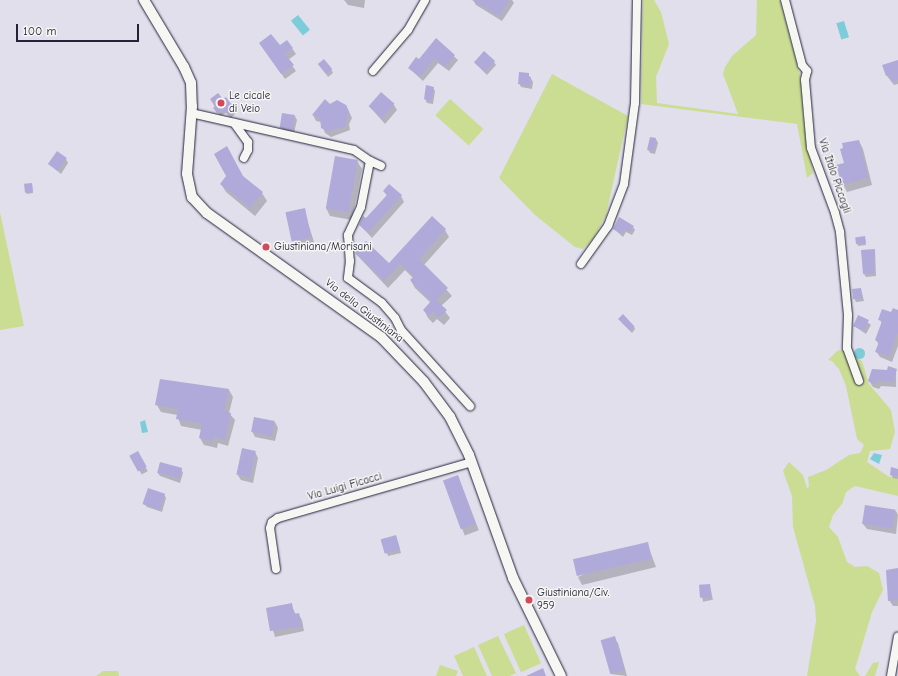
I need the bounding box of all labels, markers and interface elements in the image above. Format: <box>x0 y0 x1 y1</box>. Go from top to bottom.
scale bar <box>18 16 141 42</box>
text: 100 m <box>23 24 56 38</box>
place label: Le cicale di Veio <box>229 90 270 116</box>
marker: Le cicale di Veio <box>216 98 226 108</box>
street label: Via Italo Piccagli <box>815 137 853 215</box>
place label: Giustiniana/Morisani <box>274 240 372 254</box>
marker: Giustiniana/Morisani <box>261 242 271 252</box>
street label: Via della Giustiniana <box>322 276 406 346</box>
street label: Via Luigi Ficacci <box>307 470 383 504</box>
place label: Giustiniana/Civ. 959 <box>537 587 610 613</box>
marker: Giustiniana/Civ. 959 <box>524 595 534 605</box>

